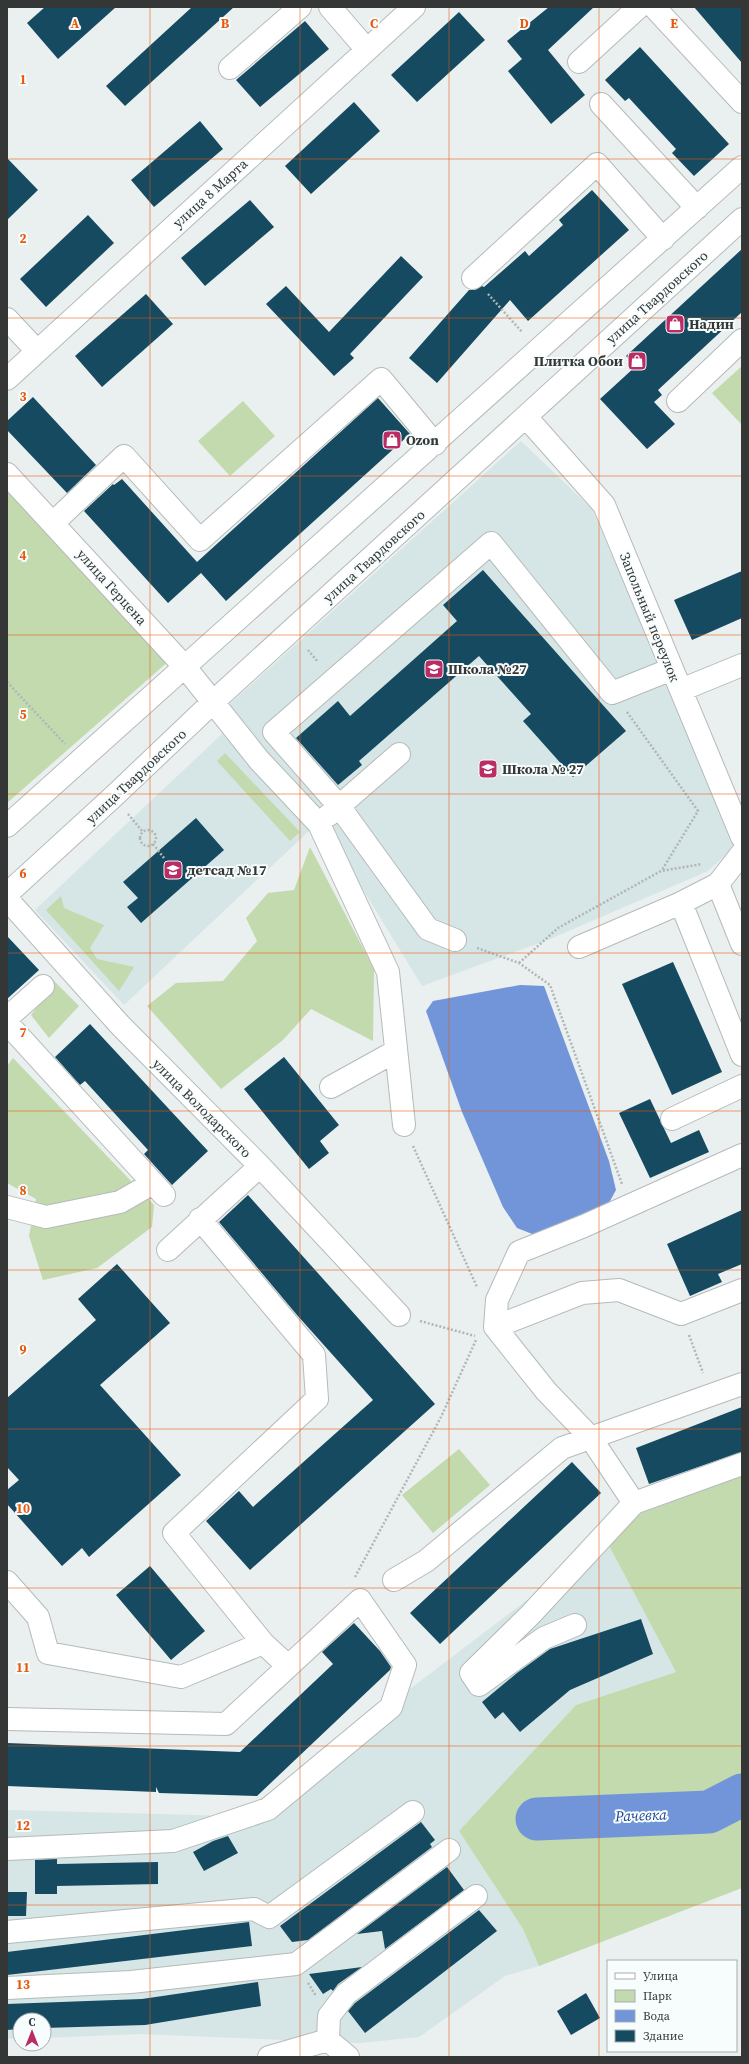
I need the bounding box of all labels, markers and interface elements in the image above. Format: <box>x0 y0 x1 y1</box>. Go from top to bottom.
text: A <box>71 15 80 32</box>
text: B <box>221 15 230 32</box>
text: C <box>370 15 378 32</box>
text: D <box>519 15 529 32</box>
text: E <box>670 15 678 32</box>
text: 1 <box>19 71 27 88</box>
street label: улица 8 Марта <box>168 153 253 232</box>
text: 2 <box>19 230 27 247</box>
street label: улица Твардовского <box>602 245 713 348</box>
shop icon: Надин <box>664 313 686 335</box>
place label: Надин <box>689 314 734 334</box>
shop icon: Плитка Обои <box>626 350 648 372</box>
place label: Плитка Обои <box>534 351 623 371</box>
text: 3 <box>19 388 27 405</box>
shop icon: Ozon <box>381 429 403 451</box>
place label: Ozon <box>406 430 439 450</box>
street label: улица Твардовского <box>319 504 430 607</box>
street label: улица Герцена <box>72 544 152 630</box>
text: 4 <box>19 547 27 564</box>
street label: Запольный переулок <box>615 549 685 685</box>
school or university icon: Школа №27 <box>423 658 445 680</box>
place label: Школа №27 <box>448 659 527 679</box>
text: 5 <box>19 706 27 723</box>
street label: улица Твардовского <box>81 724 191 828</box>
school or university icon: Школа № 27 <box>477 758 499 780</box>
place label: Школа № 27 <box>502 759 584 779</box>
school or university icon: детсад №17 <box>162 859 184 881</box>
place label: детсад №17 <box>187 860 267 880</box>
text: 6 <box>19 865 27 882</box>
text: 7 <box>19 1024 27 1041</box>
street label: улица Володарского <box>148 1054 256 1162</box>
text: 8 <box>19 1182 27 1199</box>
text: 9 <box>19 1341 27 1358</box>
text: 10 <box>16 1500 30 1517</box>
text: 11 <box>16 1659 30 1676</box>
water label: Рачевка <box>614 1804 667 1826</box>
text: 12 <box>16 1817 30 1834</box>
legend <box>607 1960 737 2052</box>
text: Улица <box>643 1968 679 1984</box>
text: 13 <box>16 1976 30 1993</box>
text: Парк <box>643 1988 672 2004</box>
text: Вода <box>643 2008 671 2024</box>
north arrow <box>12 2012 52 2052</box>
text: С <box>29 2015 36 2030</box>
text: Здание <box>643 2028 684 2044</box>

